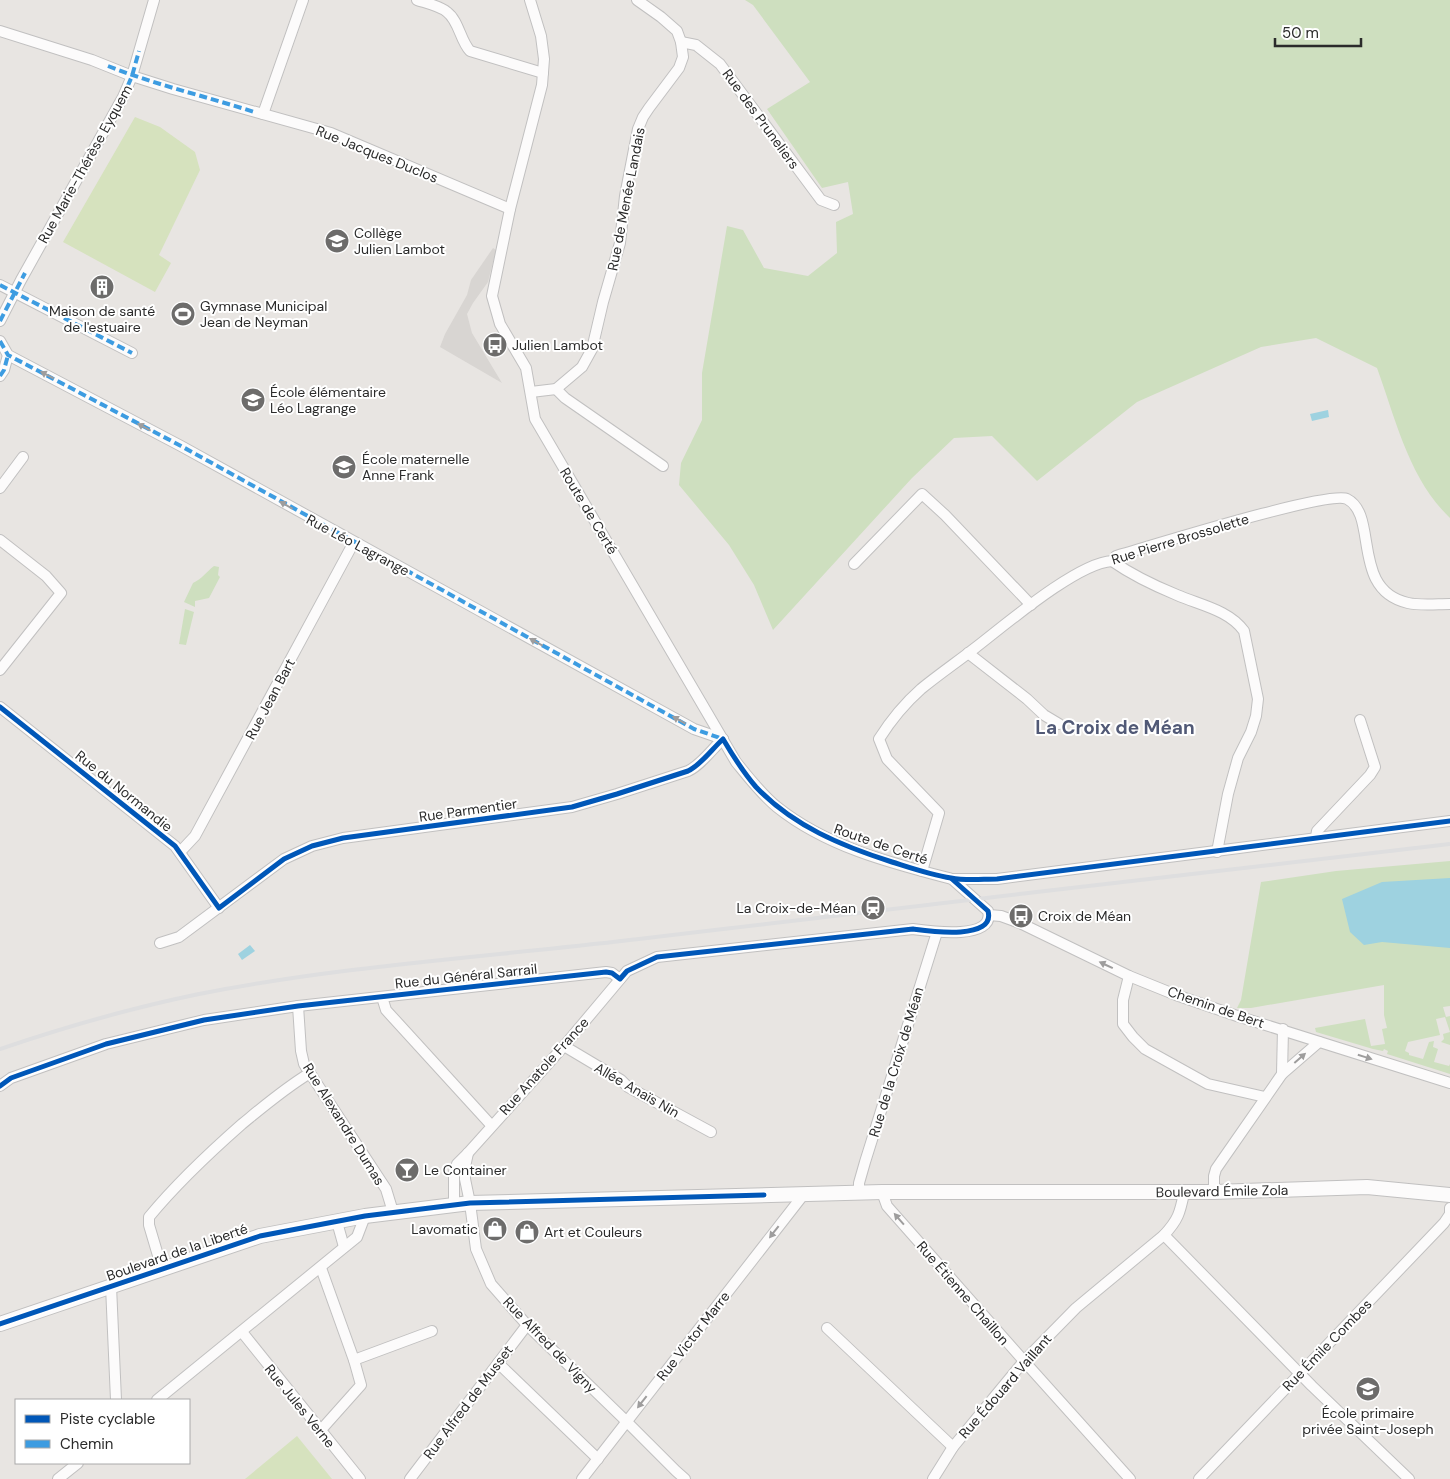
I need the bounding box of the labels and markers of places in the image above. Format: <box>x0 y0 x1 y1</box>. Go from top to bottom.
place label: Collège Julien Lambot <box>354 224 445 258</box>
school or university icon: Collège Julien Lambot <box>324 228 350 254</box>
building icon: Maison de santé de l'estuaire <box>89 274 115 300</box>
place label: Gymnase Municipal Jean de Neyman <box>200 297 327 331</box>
sports icon: Gymnase Municipal Jean de Neyman <box>170 301 196 327</box>
place label: Maison de santé de l'estuaire <box>49 302 155 336</box>
bus stop icon: Julien Lambot <box>482 332 508 358</box>
place label: Julien Lambot <box>512 336 603 354</box>
place label: École élémentaire Léo Lagrange <box>270 383 386 417</box>
school or university icon: École élémentaire Léo Lagrange <box>240 387 266 413</box>
place label: École maternelle Anne Frank <box>362 450 470 484</box>
school or university icon: École maternelle Anne Frank <box>331 454 357 480</box>
station icon: La Croix-de-Méan <box>860 895 886 921</box>
place label: La Croix-de-Méan <box>736 899 856 917</box>
bus stop icon: Croix de Méan <box>1008 903 1034 929</box>
place label: Croix de Méan <box>1038 907 1131 925</box>
bar icon: Le Container <box>394 1157 420 1183</box>
place label: Le Container <box>424 1161 507 1179</box>
shop icon: Lavomatic <box>482 1216 508 1242</box>
shop icon: Art et Couleurs <box>514 1219 540 1245</box>
place label: Lavomatic <box>411 1220 478 1238</box>
place label: Art et Couleurs <box>544 1223 642 1241</box>
school or university icon: École primaire privée Saint-Joseph <box>1355 1376 1381 1402</box>
place label: École primaire privée Saint-Joseph <box>1302 1404 1434 1438</box>

